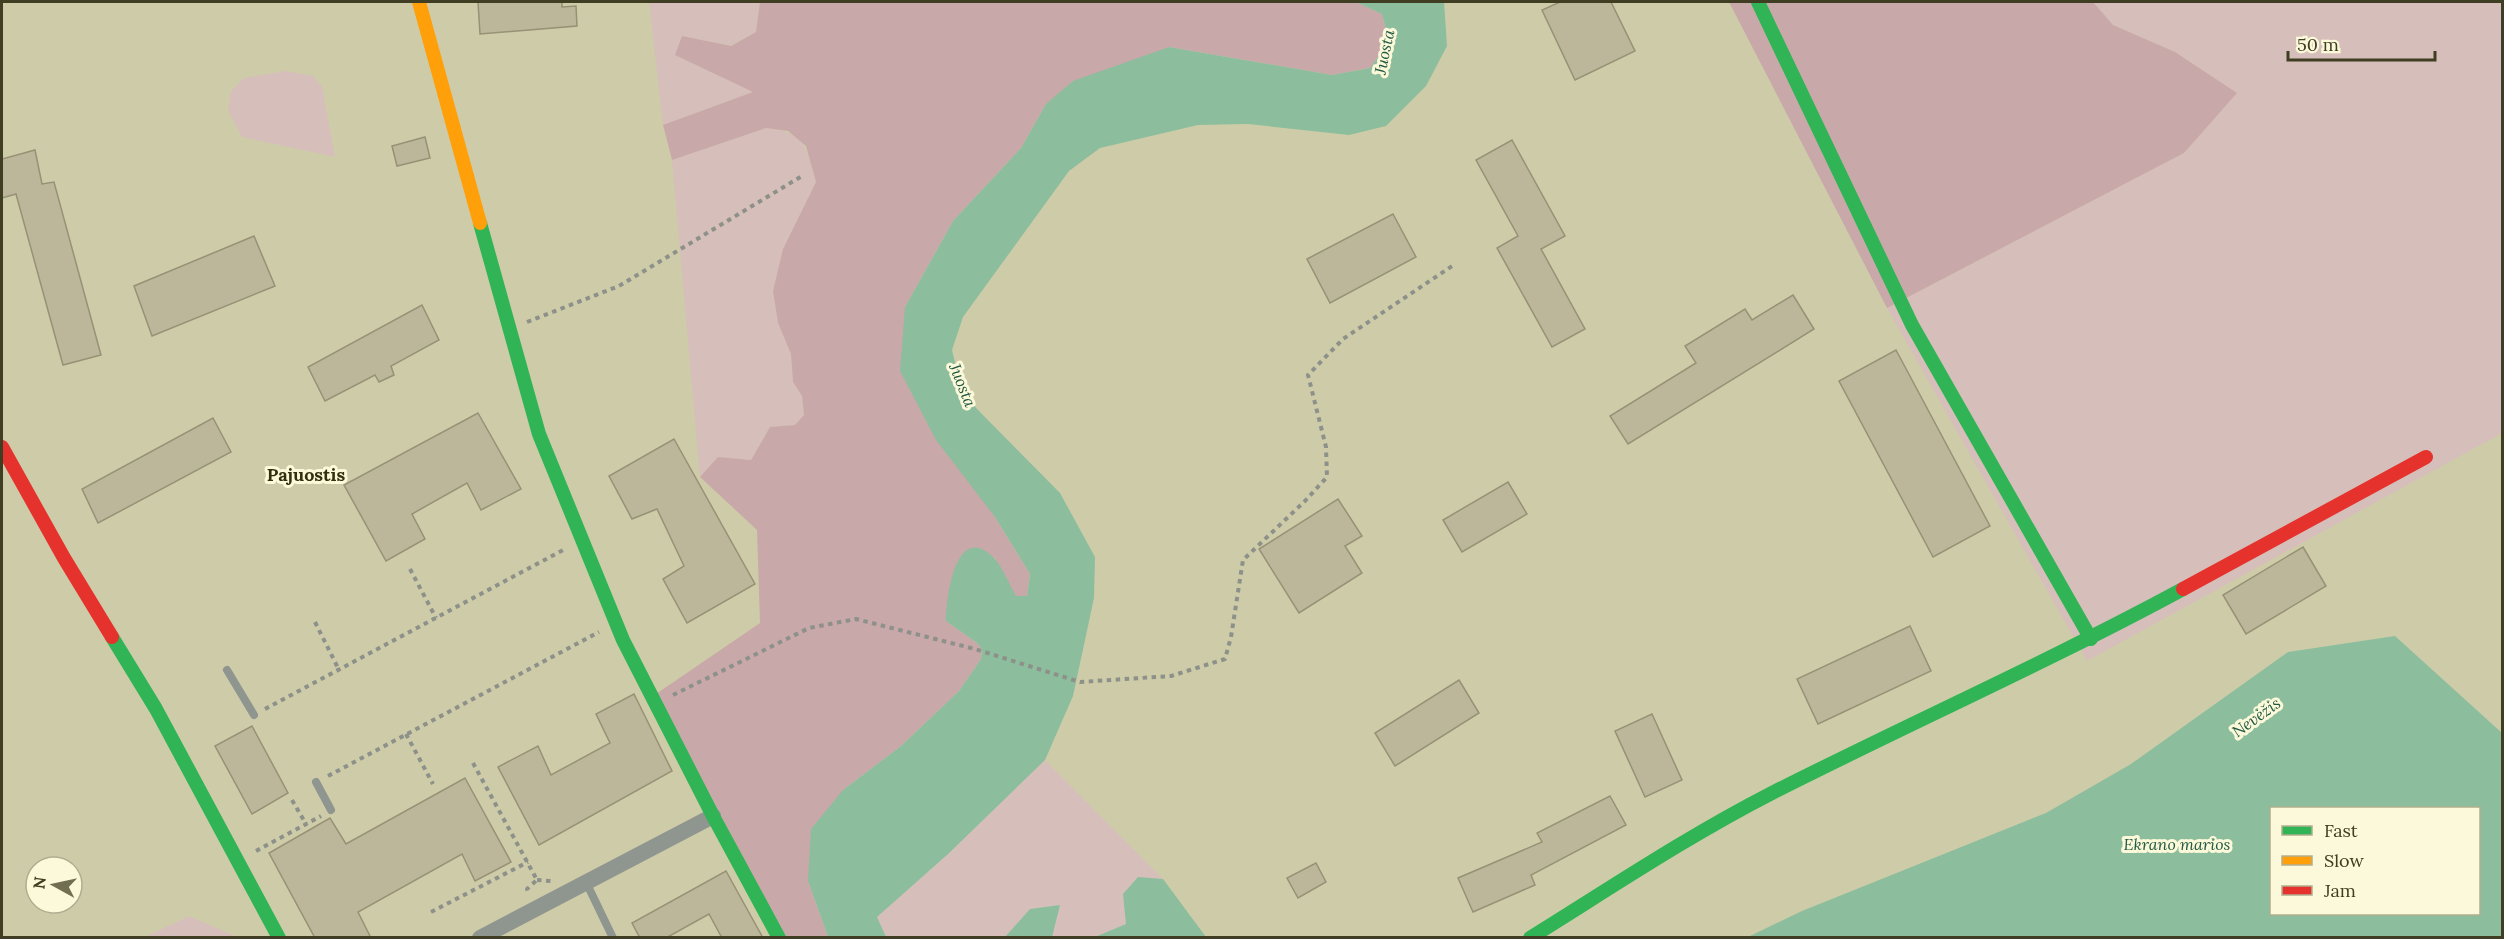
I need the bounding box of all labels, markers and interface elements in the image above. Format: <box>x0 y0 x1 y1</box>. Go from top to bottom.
scale bar <box>2288 24 2435 62</box>
water label: Juosta <box>1369 28 1399 77</box>
text: 50 m <box>2297 33 2339 56</box>
water label: Juosta <box>945 359 981 410</box>
district label: Pajuostis <box>267 463 345 486</box>
water label: Nevėžis <box>2228 693 2284 741</box>
legend <box>2270 807 2480 915</box>
text: Fast <box>2324 819 2358 842</box>
water label: Ekrano marios <box>2124 834 2231 854</box>
text: Slow <box>2324 849 2364 872</box>
north arrow <box>24 855 84 915</box>
text: N <box>28 875 50 890</box>
text: Jam <box>2323 879 2356 902</box>

